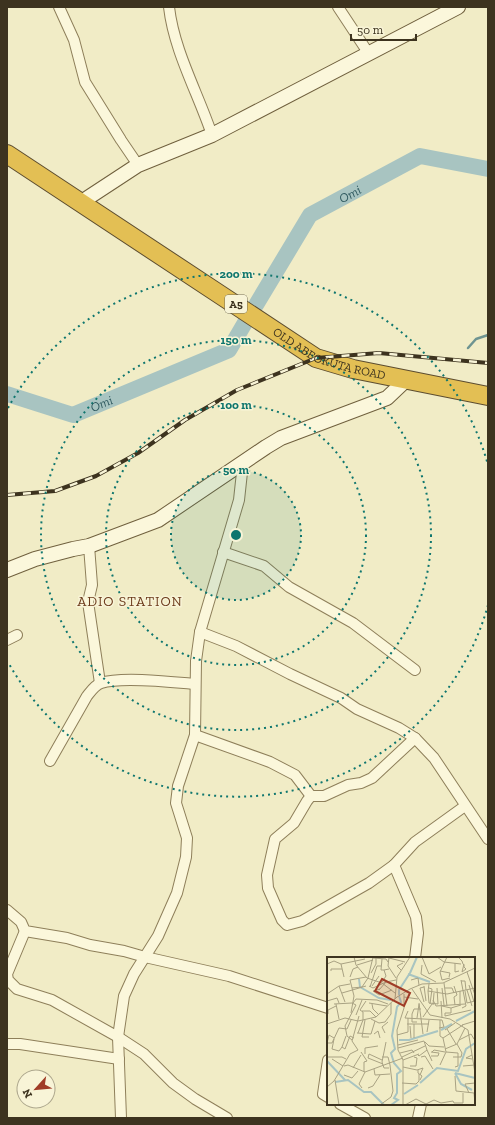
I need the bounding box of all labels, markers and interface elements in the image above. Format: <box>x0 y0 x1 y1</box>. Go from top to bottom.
scale bar <box>351 16 416 42</box>
text: 50 m <box>357 23 384 37</box>
water label: Omi <box>336 182 364 206</box>
text: 200 m <box>219 267 253 281</box>
road number: A5 <box>225 295 247 313</box>
street label: OLD ABEOKUTA ROAD <box>270 324 387 382</box>
text: 150 m <box>221 333 252 347</box>
water label: Omi <box>88 392 115 415</box>
text: 100 m <box>220 398 252 412</box>
text: 50 m <box>223 463 249 477</box>
centre of rings <box>229 528 243 542</box>
district label: ADIO STATION <box>77 593 183 610</box>
inset map <box>327 957 475 1105</box>
north arrow <box>16 1069 56 1109</box>
text: N <box>20 1086 35 1100</box>

